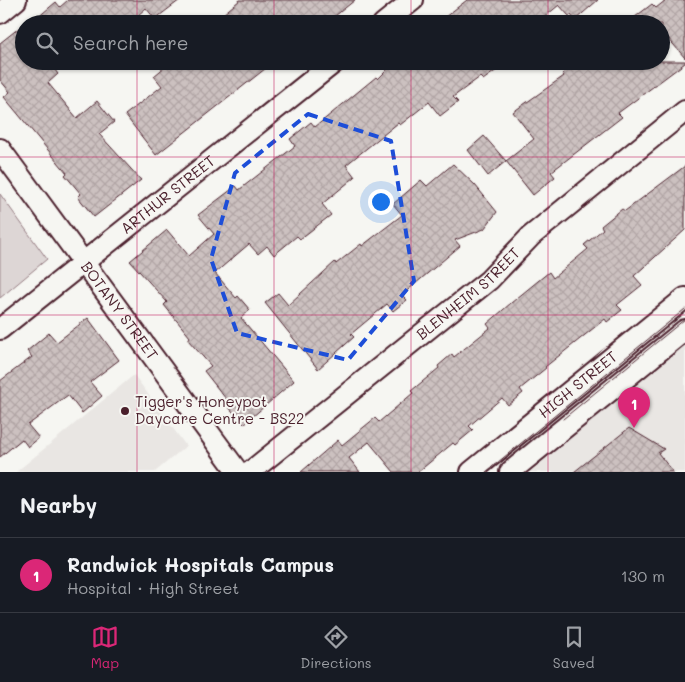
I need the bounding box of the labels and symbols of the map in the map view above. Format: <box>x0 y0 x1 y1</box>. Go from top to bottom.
street label: ARTHUR STREET <box>116 150 219 238</box>
your location <box>368 189 394 215</box>
street label: BLENHEIM STREET <box>412 243 524 344</box>
street label: BOTANY STREET <box>77 257 163 364</box>
street label: HIGH STREET <box>534 346 621 422</box>
pin: 1 <box>618 387 650 428</box>
place label: Tigger's Honeypot Daycare Centre - BS22 <box>135 391 304 428</box>
marker: Tigger's Honeypot Daycare Centre - BS22 <box>119 405 131 417</box>

